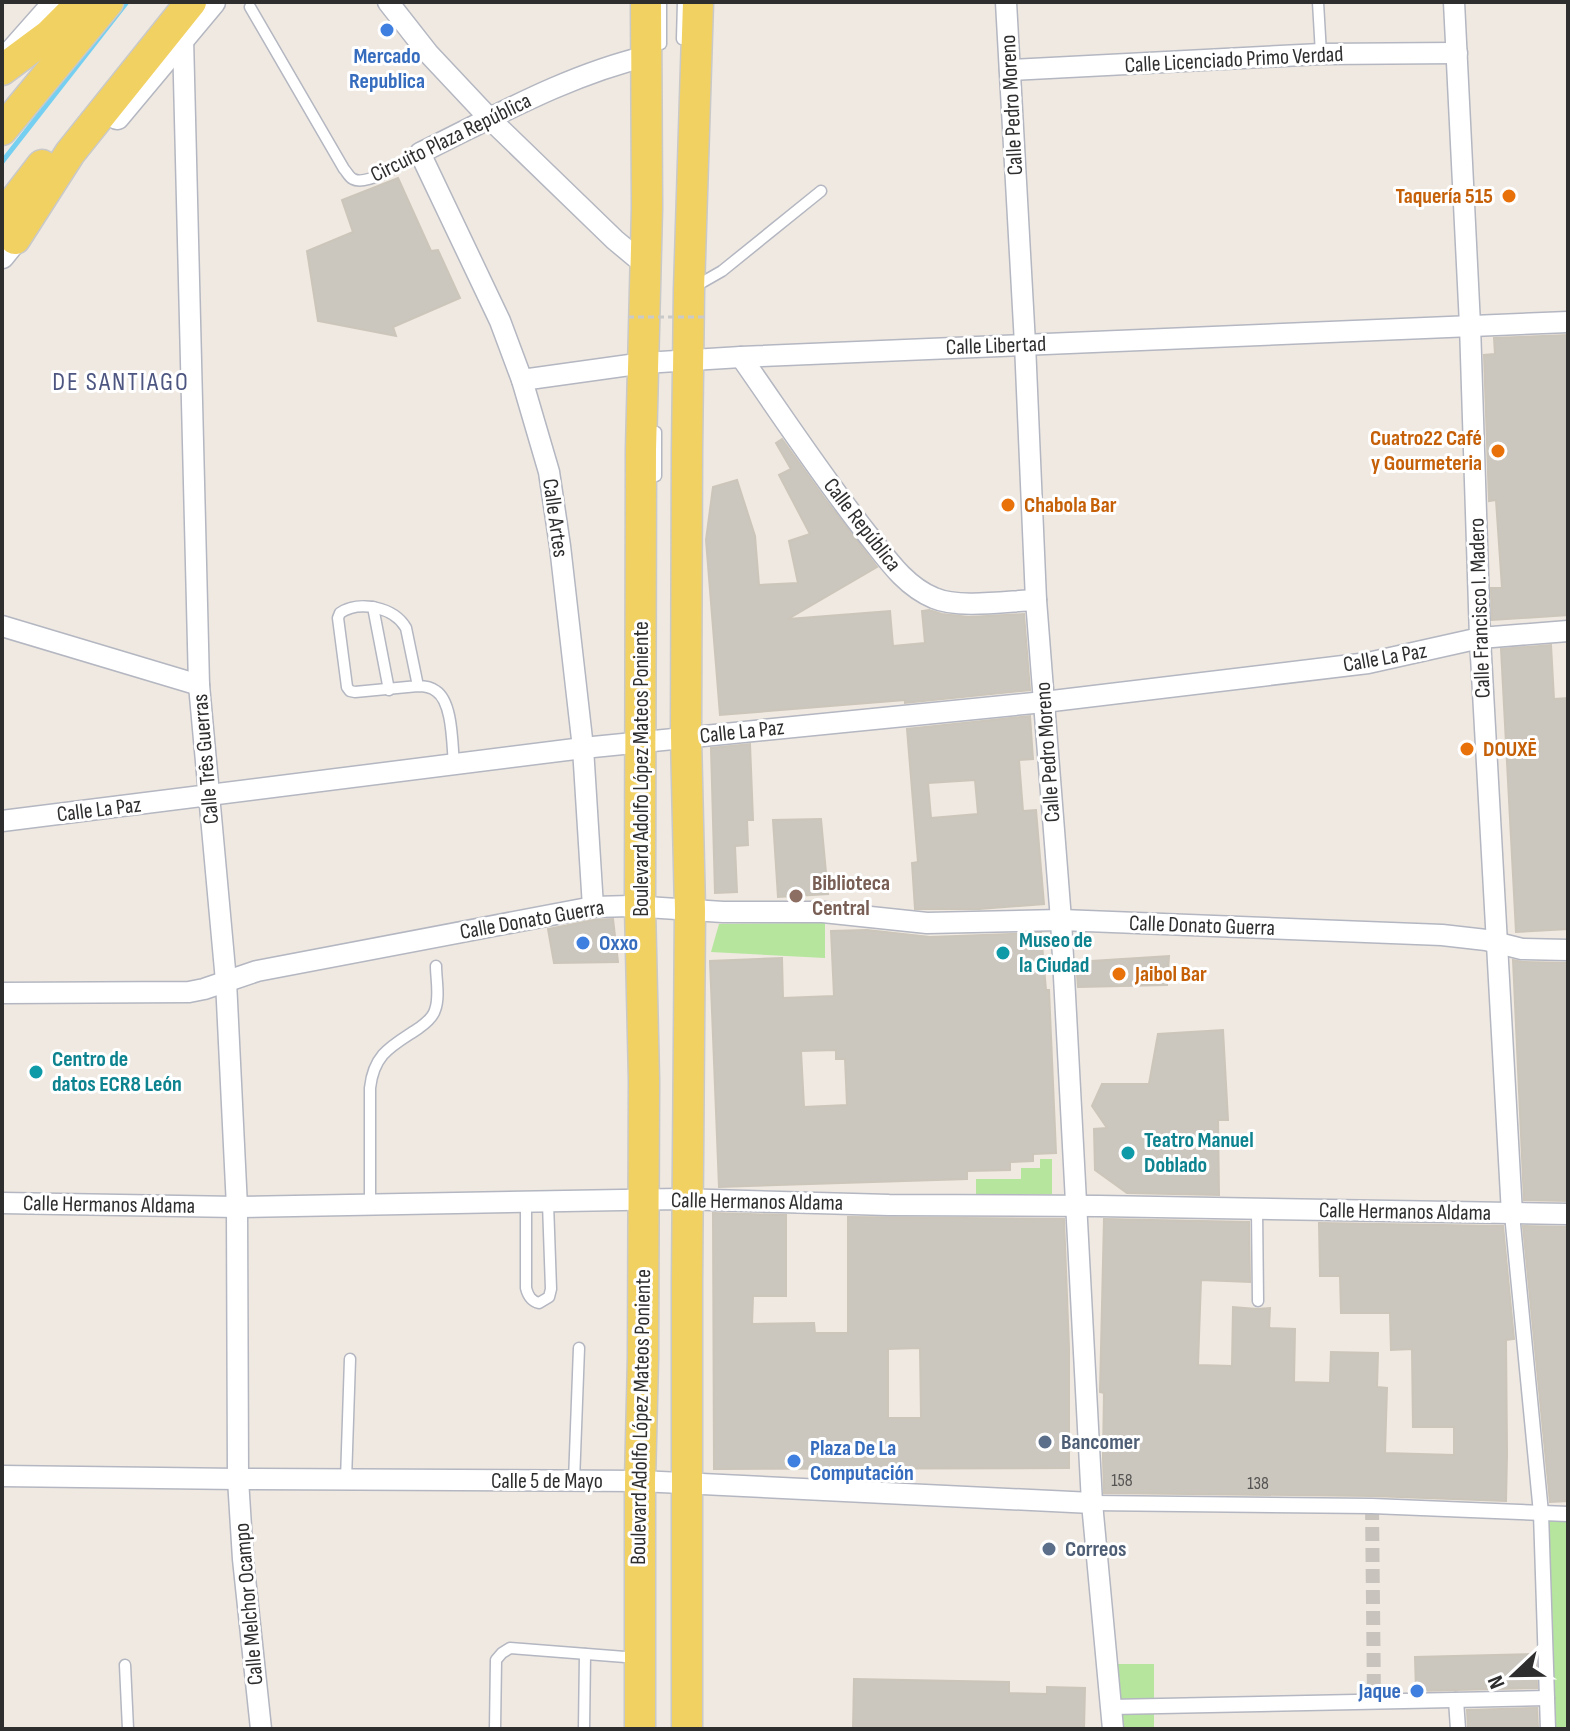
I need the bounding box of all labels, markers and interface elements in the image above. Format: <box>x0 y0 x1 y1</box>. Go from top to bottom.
marker: Mercado Republica <box>378 21 396 39</box>
street label: Calle Pedro Moreno <box>995 34 1029 176</box>
street label: Calle Licenciado Primo Verdad <box>1124 41 1344 79</box>
place label: Mercado Republica <box>349 43 425 95</box>
street label: Circuito Plaza República <box>366 87 536 189</box>
place label: Taquería 515 <box>1395 183 1493 210</box>
marker: Taquería 515 <box>1500 187 1518 205</box>
street label: Calle Libertad <box>945 331 1047 361</box>
district label: DE SANTIAGO <box>52 367 190 398</box>
place label: Cuatro22 Café y Gourmeteria <box>1370 425 1482 477</box>
marker: Cuatro22 Café y Gourmeteria <box>1489 442 1507 460</box>
street label: Calle República <box>817 473 907 577</box>
street label: Calle Artes <box>536 477 574 559</box>
place label: Chabola Bar <box>1024 492 1117 519</box>
marker: Chabola Bar <box>999 496 1017 514</box>
street label: Calle Francisco I. Madero <box>1463 517 1497 699</box>
street label: Boulevard Adolfo López Mateos Poniente <box>628 621 655 917</box>
street label: Calle La Paz <box>1341 637 1429 679</box>
street label: Calle Pedro Moreno <box>1030 681 1066 823</box>
street label: Calle Três Guerras <box>187 693 225 825</box>
street label: Calle La Paz <box>698 714 786 750</box>
place label: DOUXĒ <box>1483 736 1537 763</box>
marker: DOUXĒ <box>1458 740 1476 758</box>
street label: Calle La Paz <box>55 791 143 829</box>
place label: Biblioteca Central <box>812 870 890 922</box>
marker: Biblioteca Central <box>787 887 805 905</box>
street label: Calle Donato Guerra <box>458 894 606 946</box>
street label: Calle Donato Guerra <box>1129 910 1275 942</box>
place label: Museo de la Ciudad <box>1019 927 1092 979</box>
place label: Oxxo <box>599 930 638 957</box>
marker: Oxxo <box>574 934 592 952</box>
marker: Museo de la Ciudad <box>994 944 1012 962</box>
place label: Jaibol Bar <box>1134 961 1207 988</box>
marker: Jaibol Bar <box>1110 965 1128 983</box>
place label: Centro de datos ECR8 León <box>52 1046 182 1098</box>
marker: Centro de datos ECR8 León <box>27 1063 45 1081</box>
place label: Teatro Manuel Doblado <box>1144 1127 1254 1179</box>
marker: Teatro Manuel Doblado <box>1119 1144 1137 1162</box>
street label: Calle Hermanos Aldama <box>671 1187 843 1217</box>
street label: Calle Hermanos Aldama <box>23 1190 195 1220</box>
street label: Calle Hermanos Aldama <box>1319 1197 1491 1227</box>
street label: Boulevard Adolfo López Mateos Poniente <box>625 1269 657 1565</box>
place label: Bancomer <box>1061 1429 1140 1456</box>
marker: Bancomer <box>1036 1433 1054 1451</box>
place label: Plaza De La Computación <box>810 1435 914 1487</box>
marker: Plaza De La Computación <box>785 1452 803 1470</box>
street label: Calle 5 de Mayo <box>491 1468 603 1495</box>
house number: 158 <box>1111 1470 1133 1491</box>
house number: 138 <box>1247 1473 1269 1494</box>
street label: Calle Melchor Ocampo <box>228 1522 270 1686</box>
place label: Correos <box>1065 1536 1127 1563</box>
marker: Correos <box>1040 1540 1058 1558</box>
north arrow <box>1474 1635 1554 1715</box>
text: N <box>1482 1671 1512 1692</box>
place label: Jaque <box>1357 1678 1401 1705</box>
marker: Jaque <box>1408 1682 1426 1700</box>

